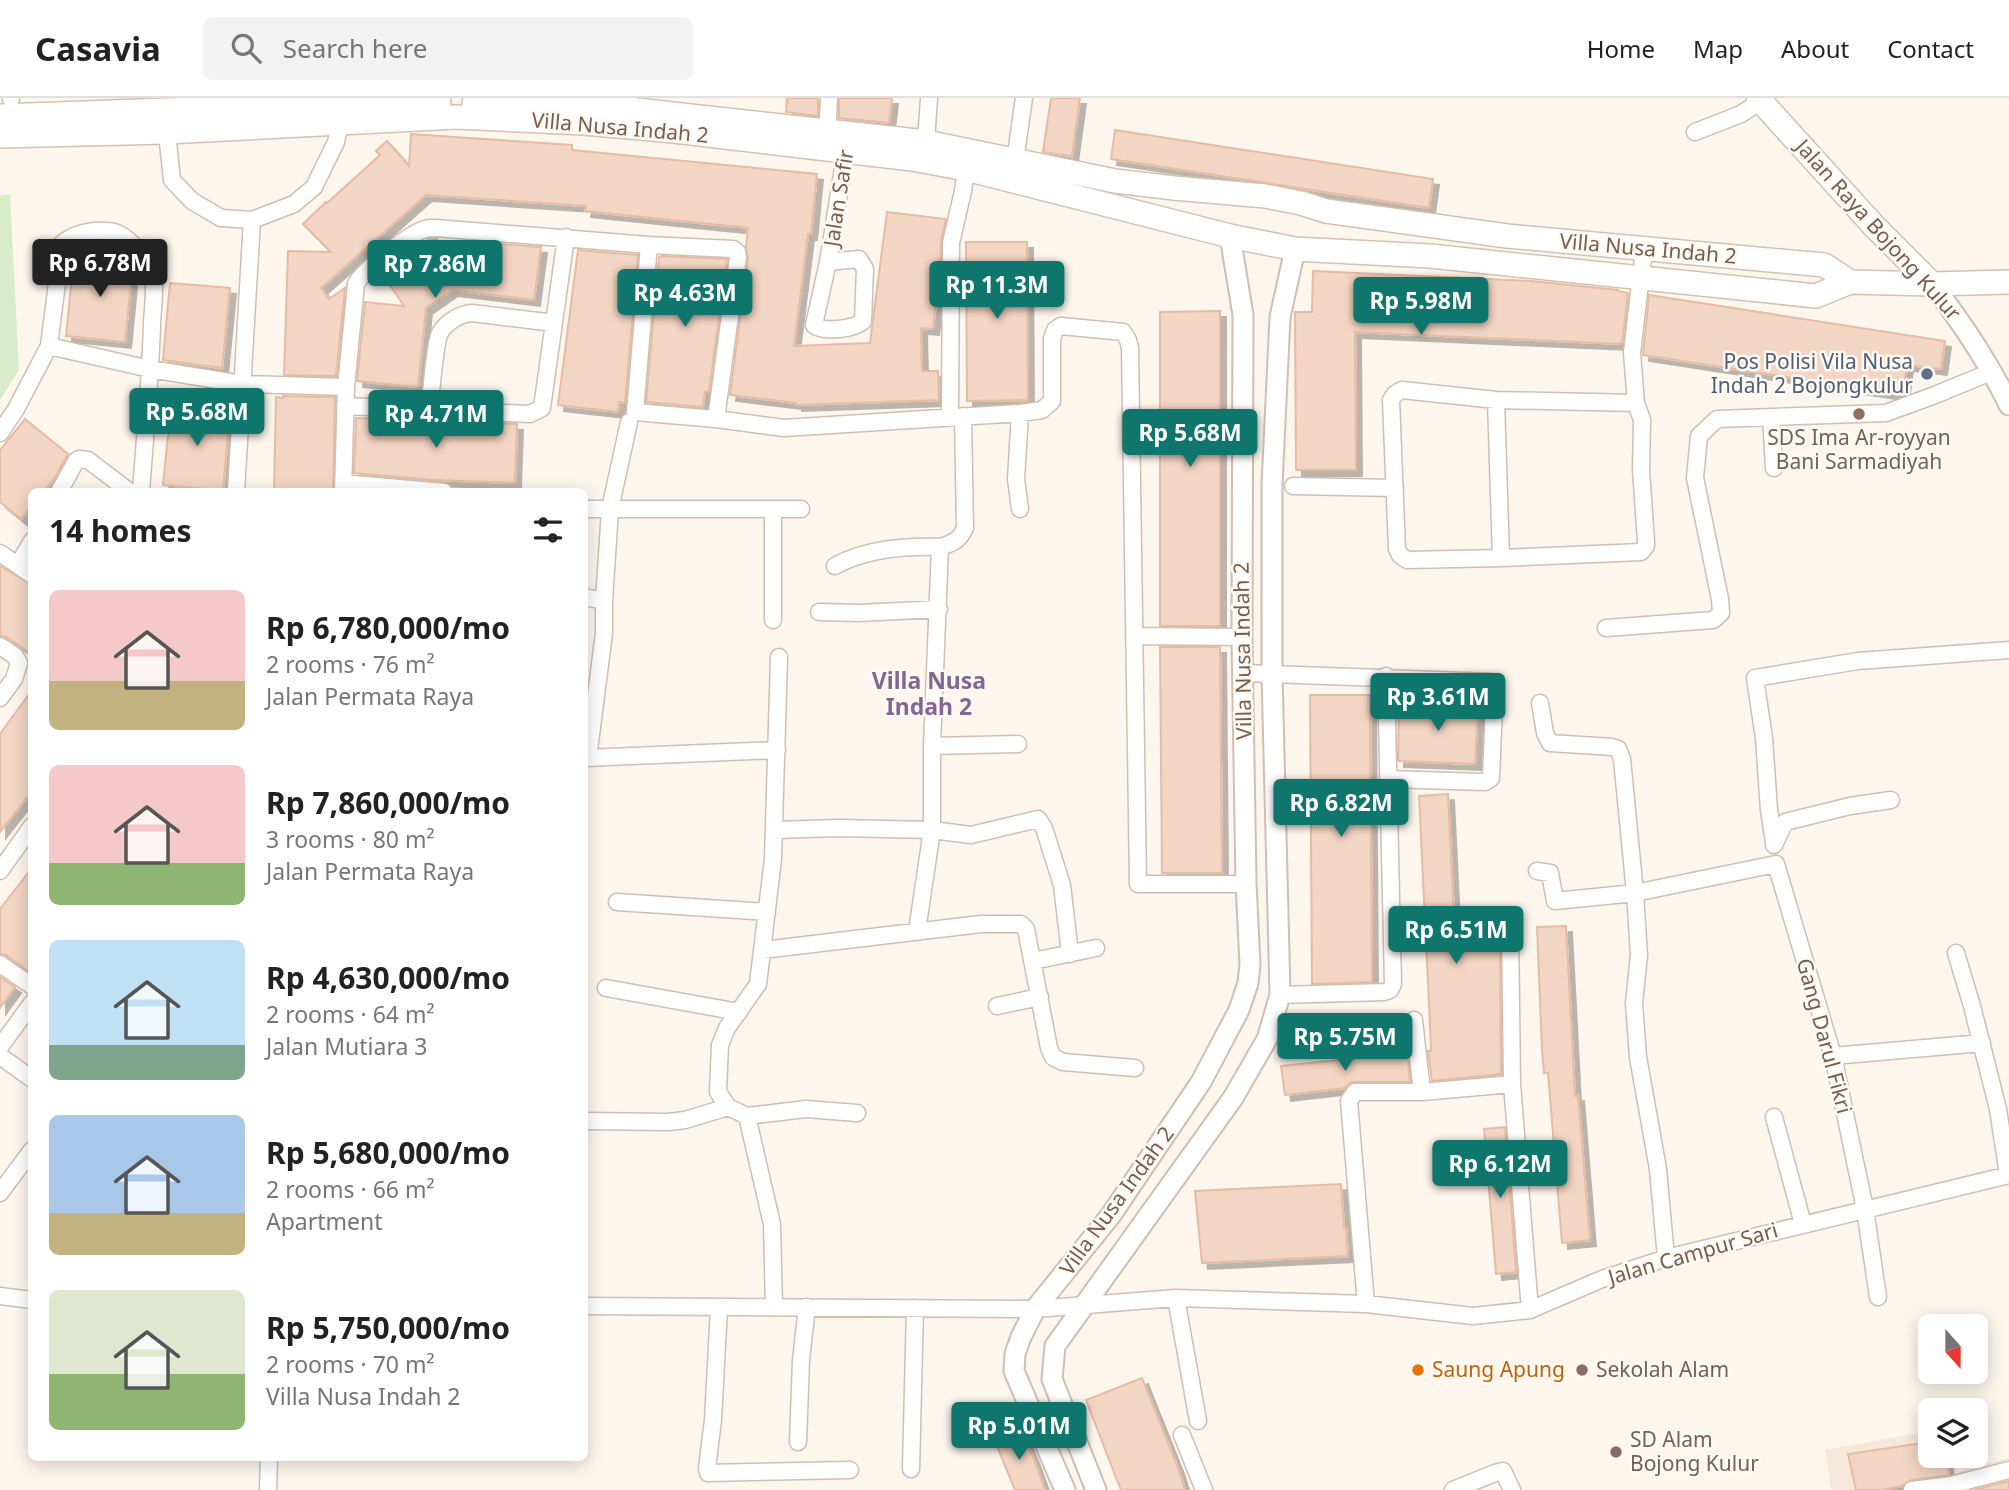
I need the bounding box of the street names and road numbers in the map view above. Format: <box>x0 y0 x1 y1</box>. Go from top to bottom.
street label: Villa Nusa Indah 2 <box>530 105 710 149</box>
street label: Jalan Raya Bojong Kulur <box>1788 131 1968 326</box>
street label: Jalan Safir <box>816 147 860 250</box>
street label: Villa Nusa Indah 2 <box>1558 226 1738 270</box>
street label: Villa Nusa Indah 2 <box>1226 562 1258 740</box>
street label: Gang Darul Fikri <box>1791 955 1859 1116</box>
street label: Villa Nusa Indah 2 <box>1053 1120 1180 1280</box>
street label: Jalan Campur Sari <box>1603 1215 1781 1291</box>

